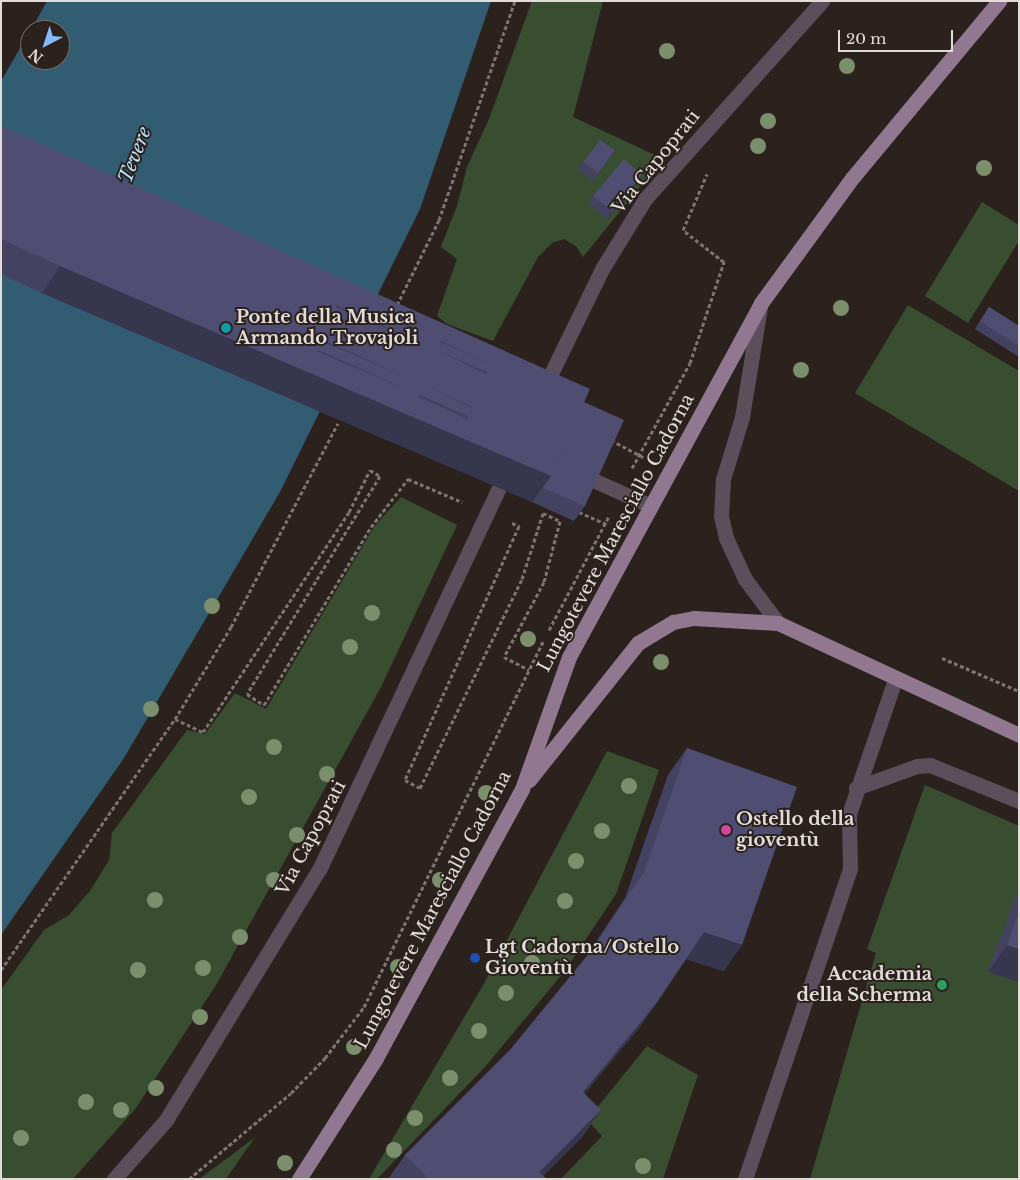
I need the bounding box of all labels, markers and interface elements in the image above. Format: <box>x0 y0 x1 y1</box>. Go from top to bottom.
north arrow <box>20 20 70 70</box>
scale bar <box>840 20 955 52</box>
text: 20 m <box>846 29 886 48</box>
text: N <box>25 45 47 67</box>
street label: Via Capoprati <box>608 106 704 218</box>
water label: Tevere <box>114 124 156 186</box>
place label: Ponte della Musica Armando Trovajoli <box>236 307 419 350</box>
marker: Ponte della Musica Armando Trovajoli <box>220 322 232 334</box>
street label: Lungotevere Maresciallo Cadorna <box>533 390 699 676</box>
street label: Lungotevere Maresciallo Cadorna <box>350 767 516 1053</box>
street label: Via Capoprati <box>272 777 350 899</box>
place label: Ostello della gioventù <box>736 809 854 852</box>
marker: Ostello della gioventù <box>720 824 732 836</box>
place label: Lgt Cadorna/Ostello Gioventù <box>485 937 679 980</box>
marker: Lgt Cadorna/Ostello Gioventù <box>469 952 481 964</box>
place label: Accademia della Scherma <box>796 964 932 1006</box>
marker: Accademia della Scherma <box>936 979 948 991</box>

